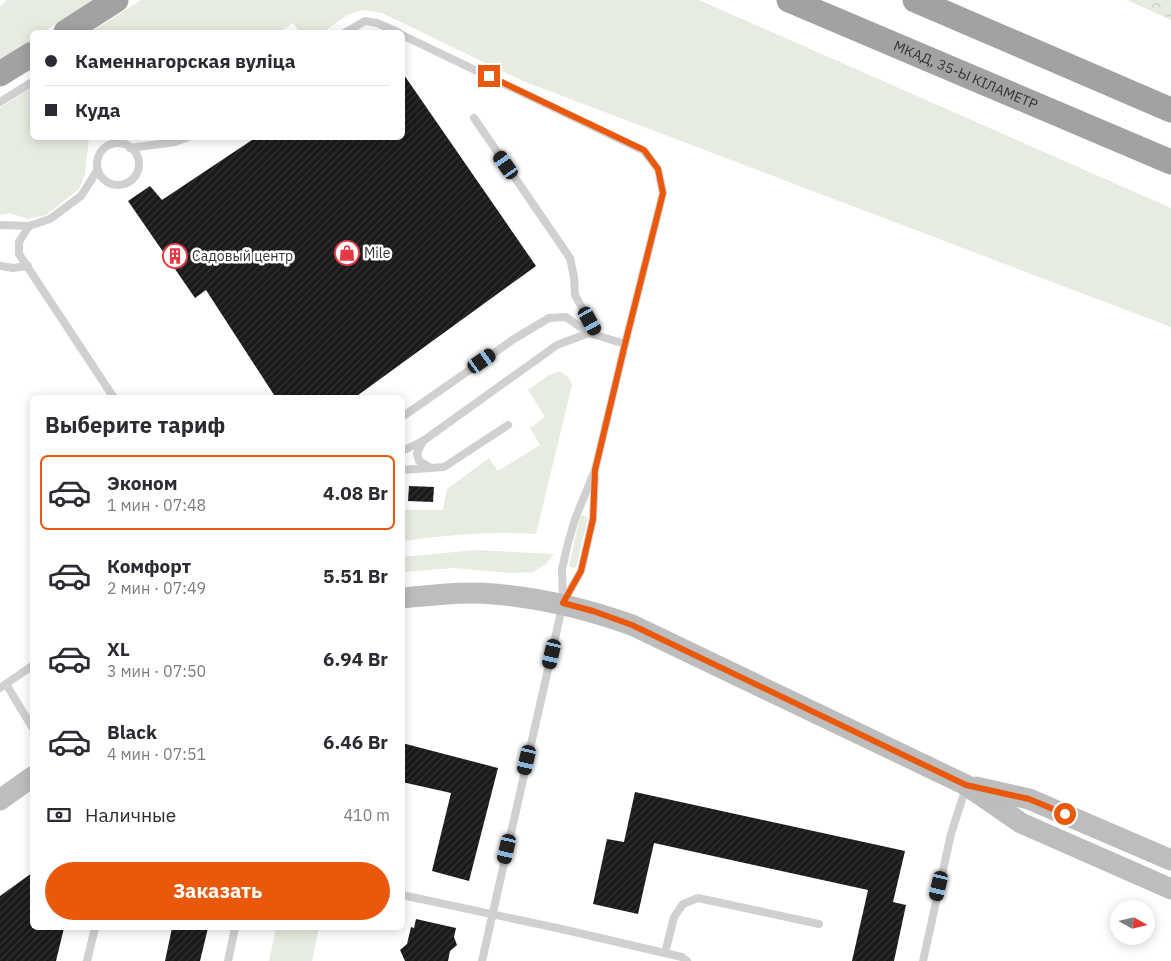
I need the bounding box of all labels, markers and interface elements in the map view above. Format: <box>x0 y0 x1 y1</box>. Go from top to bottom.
street label: МКАД, 35-Ы КІЛАМЕТР <box>891 36 1041 113</box>
text: Каменнагорская вуліца <box>75 49 295 73</box>
route end <box>478 65 500 87</box>
text: Куда <box>75 98 120 122</box>
car <box>491 148 520 182</box>
shop icon: Mile <box>334 240 360 266</box>
building icon: Садовый центр <box>162 243 188 269</box>
place label: Mile <box>364 244 391 262</box>
place label: Садовый центр <box>192 247 293 265</box>
car <box>576 304 603 338</box>
car <box>465 346 498 376</box>
text: Выберите тариф <box>45 410 225 439</box>
icon: car <box>47 470 92 515</box>
text: Эконом <box>107 471 178 495</box>
text: 4.08 Br <box>323 481 388 505</box>
text: 1 мин · 07:48 <box>107 495 206 515</box>
icon: car <box>47 553 92 598</box>
text: Комфорт <box>107 554 191 578</box>
text: 5.51 Br <box>323 564 388 588</box>
text: 2 мин · 07:49 <box>107 578 206 598</box>
icon: car <box>47 636 92 681</box>
text: XL <box>107 637 130 661</box>
car <box>541 638 562 670</box>
text: 6.94 Br <box>323 647 388 671</box>
text: 3 мин · 07:50 <box>107 661 206 681</box>
icon: car <box>47 719 92 764</box>
text: Black <box>107 720 157 744</box>
text: 6.46 Br <box>323 730 388 754</box>
text: 4 мин · 07:51 <box>107 744 206 764</box>
car <box>516 744 537 776</box>
icon: cash <box>45 801 73 829</box>
text: Наличные <box>85 803 176 827</box>
route start <box>1054 803 1076 825</box>
text: 410 m <box>343 805 390 825</box>
car <box>496 833 517 865</box>
button: Заказать <box>45 862 390 920</box>
car <box>928 870 949 902</box>
north arrow <box>1110 900 1155 945</box>
map controls <box>1110 900 1155 945</box>

